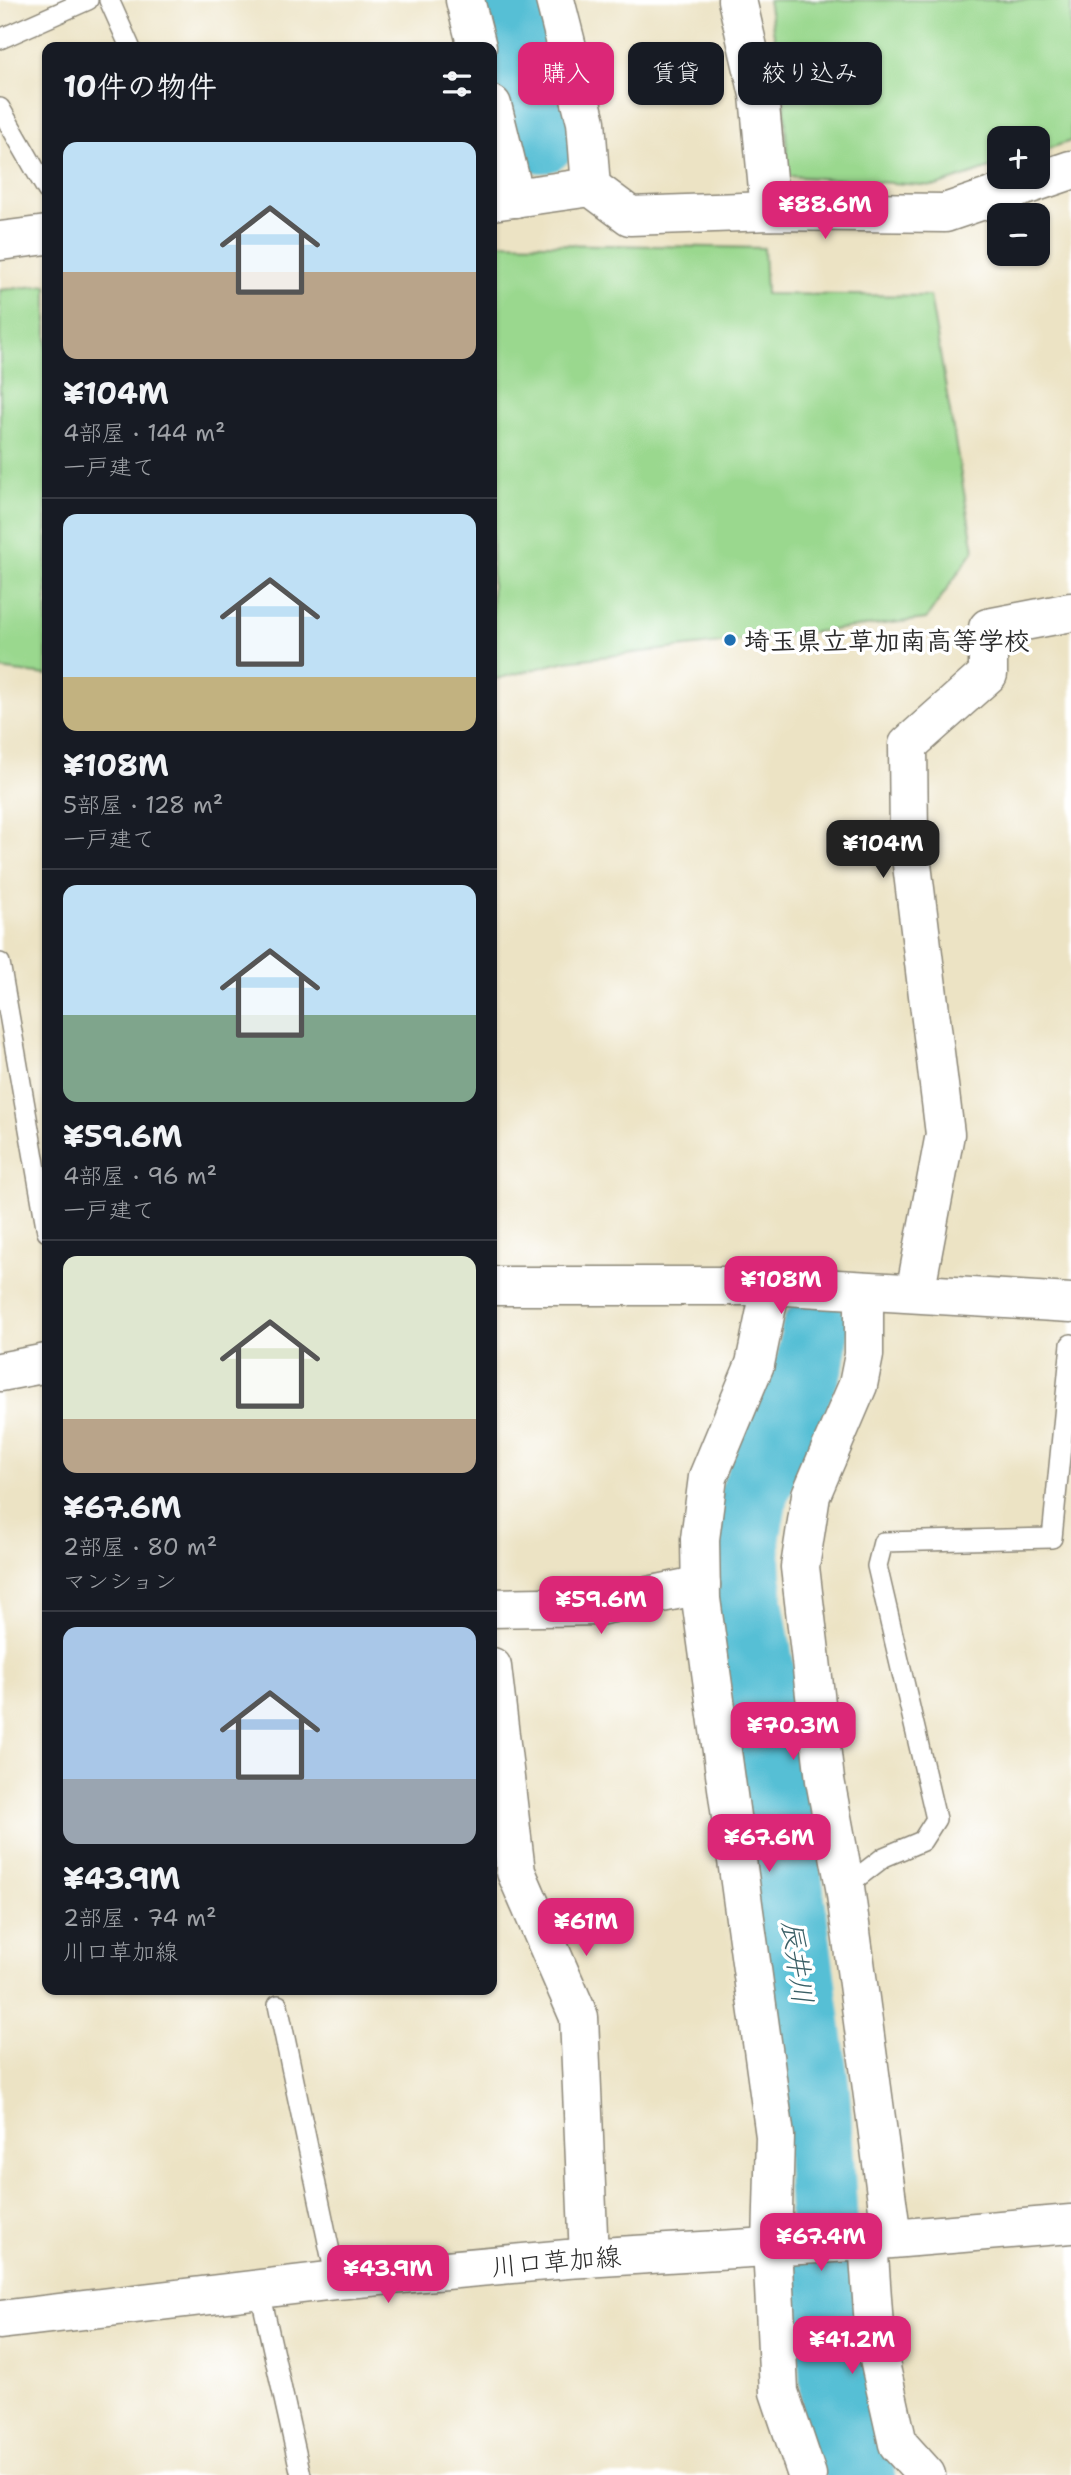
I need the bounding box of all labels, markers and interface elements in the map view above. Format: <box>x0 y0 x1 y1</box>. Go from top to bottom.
chip: 購入 <box>518 42 614 105</box>
chip: 賃貸 <box>628 42 724 105</box>
chip: 絞り込み <box>738 42 882 105</box>
icon: filters <box>438 65 476 103</box>
text: 10件の物件 <box>63 66 217 107</box>
map controls <box>987 126 1050 266</box>
button: + <box>987 126 1050 189</box>
pin: ¥88.6M <box>768 182 882 241</box>
icon: home <box>207 187 333 313</box>
text: ¥88.6M <box>778 189 872 219</box>
button: − <box>987 203 1050 266</box>
text: ¥104M <box>63 373 169 414</box>
text: 4部屋 · 144 m² <box>63 418 226 448</box>
text: 一戸建て <box>63 452 155 482</box>
icon: home <box>207 559 333 685</box>
place label: 埼玉県立草加南高等学校 <box>744 623 1030 658</box>
marker: 埼玉県立草加南高等学校 <box>722 632 738 648</box>
text: ¥108M <box>63 745 169 786</box>
text: 5部屋 · 128 m² <box>63 790 223 820</box>
pin: ¥104M <box>834 820 932 880</box>
text: 一戸建て <box>63 824 155 854</box>
text: ¥104M <box>842 828 924 858</box>
icon: home <box>207 930 333 1056</box>
text: ¥59.6M <box>63 1116 182 1157</box>
text: 4部屋 · 96 m² <box>63 1161 217 1191</box>
text: 一戸建て <box>63 1195 155 1225</box>
pin: ¥108M <box>732 1256 830 1316</box>
text: ¥108M <box>740 1264 822 1294</box>
icon: home <box>207 1301 333 1427</box>
text: ¥67.6M <box>63 1487 181 1528</box>
text: 2部屋 · 80 m² <box>63 1532 217 1562</box>
text: マンション <box>63 1566 177 1596</box>
pin: ¥59.6M <box>544 1576 658 1636</box>
text: ¥59.6M <box>555 1584 647 1614</box>
icon: home <box>207 1672 333 1798</box>
pin: ¥70.3M <box>736 1702 850 1762</box>
text: ¥70.3M <box>747 1710 839 1740</box>
pin: ¥67.6M <box>712 1814 826 1874</box>
text: ¥67.6M <box>724 1822 814 1852</box>
text: ¥43.9M <box>63 1858 180 1899</box>
pin: ¥61M <box>545 1898 627 1958</box>
text: 2部屋 · 74 m² <box>63 1903 217 1933</box>
text: ¥61M <box>554 1906 618 1936</box>
water label: 辰井川 <box>773 1918 823 2006</box>
text: 川口草加線 <box>63 1937 178 1967</box>
pin: ¥67.4M <box>764 2214 878 2273</box>
text: ¥67.4M <box>776 2221 866 2251</box>
street label: 川口草加線 <box>490 2238 622 2284</box>
pin: ¥43.9M <box>331 2246 445 2305</box>
text: ¥43.9M <box>343 2253 433 2283</box>
pin: ¥41.2M <box>795 2316 909 2376</box>
text: ¥41.2M <box>809 2324 895 2354</box>

